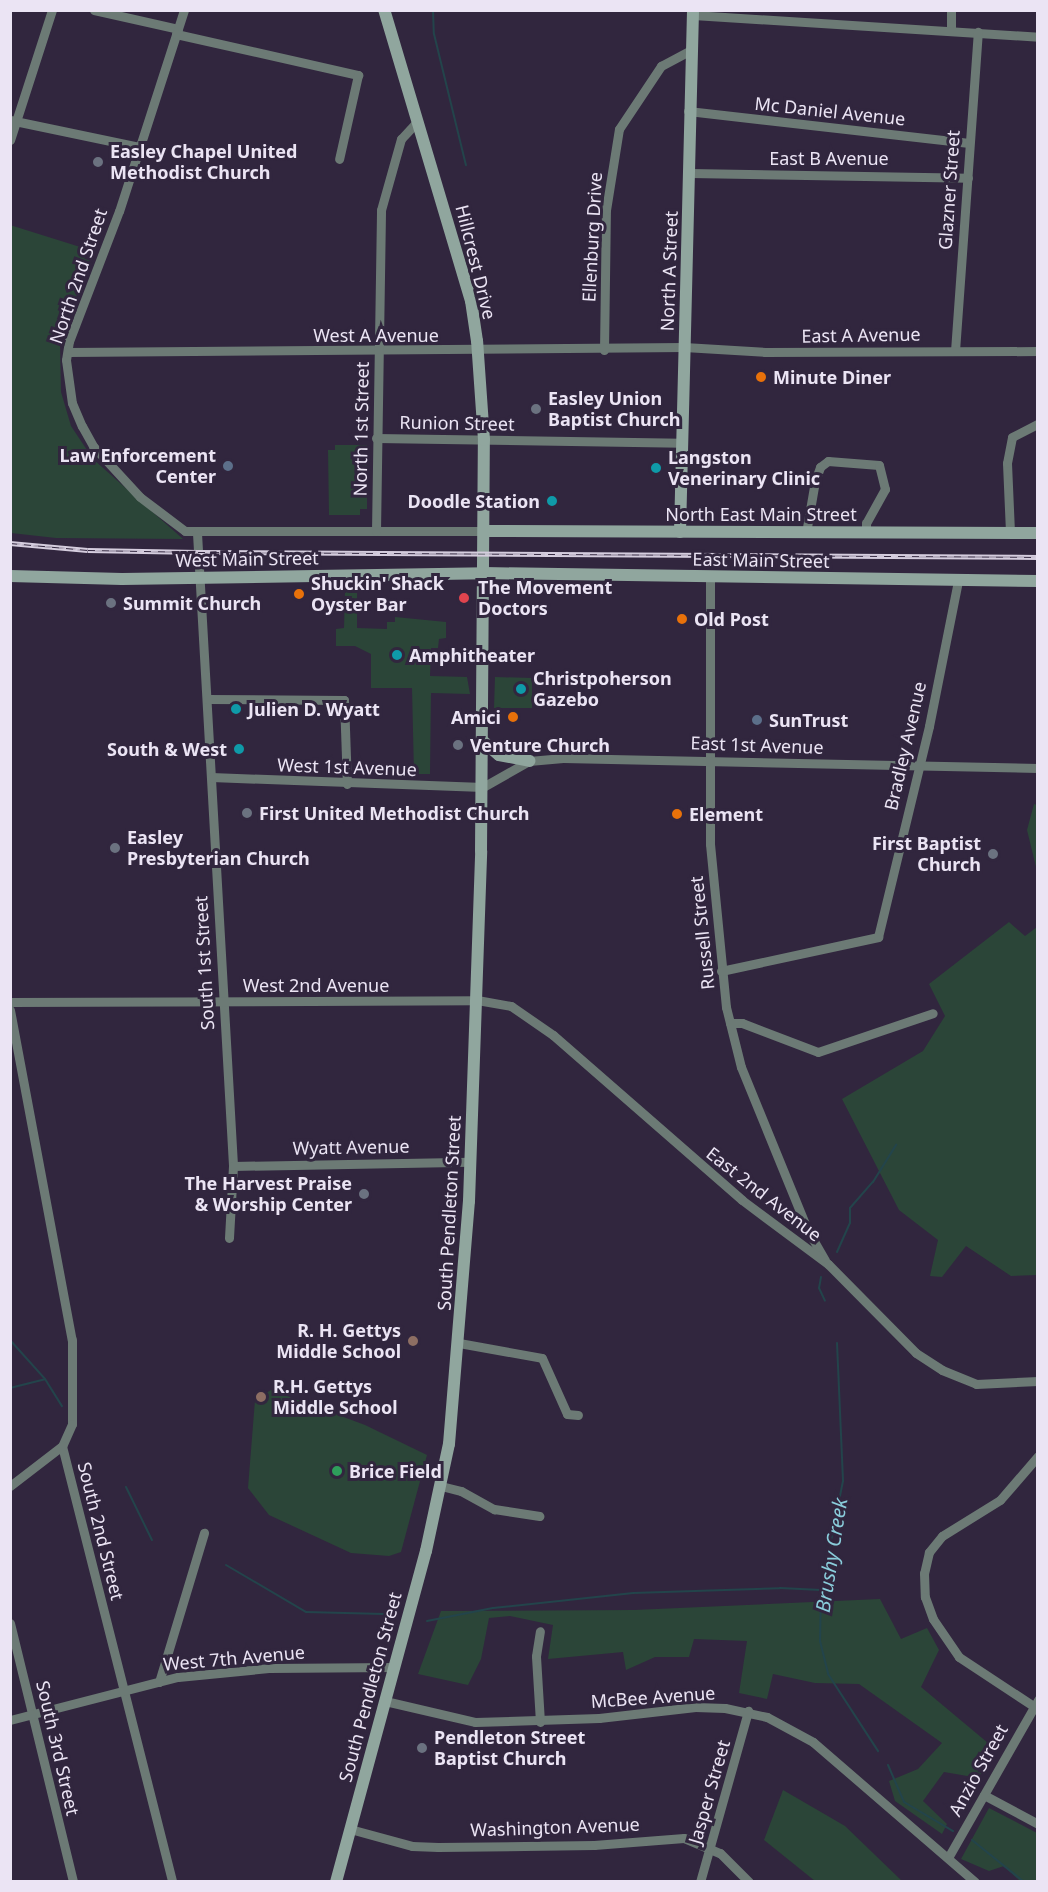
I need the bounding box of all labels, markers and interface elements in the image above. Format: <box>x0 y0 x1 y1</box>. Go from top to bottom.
street label: Mc Daniel Avenue <box>754 92 906 130</box>
street label: Glazner Street <box>934 129 964 251</box>
place label: Easley Chapel United Methodist Church <box>110 141 297 184</box>
street label: East B Avenue <box>769 147 889 169</box>
marker: Easley Chapel United Methodist Church <box>91 155 105 169</box>
street label: Ellenburg Drive <box>578 171 606 303</box>
street label: Hillcrest Drive <box>451 202 501 322</box>
street label: North 2nd Street <box>45 205 111 347</box>
street label: North A Street <box>656 210 682 332</box>
street label: East A Avenue <box>801 323 921 347</box>
street label: West A Avenue <box>313 324 439 346</box>
street label: North 1st Street <box>349 361 373 497</box>
place label: Minute Diner <box>773 366 891 388</box>
marker: Minute Diner <box>754 370 768 384</box>
place label: Easley Union Baptist Church <box>548 388 680 430</box>
marker: Easley Union Baptist Church <box>529 402 543 416</box>
street label: Runion Street <box>399 411 515 435</box>
place label: Law Enforcement Center <box>60 445 216 488</box>
place label: Langston Venerinary Clinic <box>668 447 820 490</box>
marker: Law Enforcement Center <box>221 459 235 473</box>
marker: Langston Venerinary Clinic <box>649 461 663 475</box>
place label: Doodle Station <box>408 490 540 512</box>
marker: Doodle Station <box>545 494 559 508</box>
street label: North East Main Street <box>665 503 857 525</box>
street label: West Main Street <box>175 547 319 571</box>
street label: East Main Street <box>692 548 830 572</box>
place label: Shuckin' Shack Oyster Bar <box>311 573 444 616</box>
place label: The Movement Doctors <box>478 577 612 620</box>
marker: Shuckin' Shack Oyster Bar <box>292 587 306 601</box>
marker: The Movement Doctors <box>455 589 473 607</box>
place label: Summit Church <box>123 592 261 614</box>
marker: Summit Church <box>104 596 118 610</box>
place label: Old Post <box>694 608 769 630</box>
marker: Old Post <box>675 612 689 626</box>
place label: Amphitheater <box>409 644 535 666</box>
marker: Amphitheater <box>390 648 404 662</box>
place label: Christpoherson Gazebo <box>533 668 672 710</box>
street label: Bradley Avenue <box>880 680 930 812</box>
marker: Christpoherson Gazebo <box>514 682 528 696</box>
place label: Julien D. Wyatt <box>248 698 380 720</box>
marker: Julien D. Wyatt <box>229 702 243 716</box>
place label: Amici <box>451 706 501 728</box>
place label: SunTrust <box>769 709 848 731</box>
marker: Amici <box>506 710 520 724</box>
marker: SunTrust <box>750 713 764 727</box>
street label: East 1st Avenue <box>690 732 824 758</box>
place label: Venture Church <box>470 734 610 756</box>
place label: South & West <box>107 738 227 760</box>
marker: Venture Church <box>451 738 465 752</box>
marker: South & West <box>232 742 246 756</box>
street label: West 1st Avenue <box>277 754 417 780</box>
place label: First United Methodist Church <box>259 802 530 824</box>
place label: Element <box>689 803 763 825</box>
marker: First United Methodist Church <box>240 806 254 820</box>
marker: Element <box>670 807 684 821</box>
place label: Easley Presbyterian Church <box>127 827 310 870</box>
place label: First Baptist Church <box>872 833 981 876</box>
marker: Easley Presbyterian Church <box>108 841 122 855</box>
marker: First Baptist Church <box>986 847 1000 861</box>
street label: Russell Street <box>685 875 719 991</box>
street label: South 1st Street <box>190 895 218 1031</box>
street label: West 2nd Avenue <box>243 974 389 996</box>
street label: South Pendleton Street <box>433 1115 465 1311</box>
street label: Wyatt Avenue <box>292 1135 410 1159</box>
street label: East 2nd Avenue <box>702 1142 826 1246</box>
place label: The Harvest Praise & Worship Center <box>185 1173 352 1216</box>
marker: The Harvest Praise & Worship Center <box>357 1187 371 1201</box>
place label: R. H. Gettys Middle School <box>276 1320 401 1362</box>
marker: R. H. Gettys Middle School <box>406 1334 420 1348</box>
place label: R.H. Gettys Middle School <box>273 1376 398 1418</box>
marker: R.H. Gettys Middle School <box>254 1390 268 1404</box>
street label: South 2nd Street <box>73 1460 129 1602</box>
place label: Brice Field <box>349 1460 442 1482</box>
marker: Brice Field <box>330 1464 344 1478</box>
water label: Brushy Creek <box>810 1496 852 1614</box>
street label: South Pendleton Street <box>334 1590 406 1784</box>
street label: West 7th Avenue <box>162 1641 306 1675</box>
street label: South 3rd Street <box>32 1679 84 1817</box>
street label: McBee Avenue <box>590 1682 716 1712</box>
street label: Anzio Street <box>944 1720 1012 1820</box>
place label: Pendleton Street Baptist Church <box>434 1727 585 1770</box>
street label: Jasper Street <box>684 1737 734 1847</box>
marker: Pendleton Street Baptist Church <box>415 1741 429 1755</box>
street label: Washington Avenue <box>470 1813 640 1841</box>

